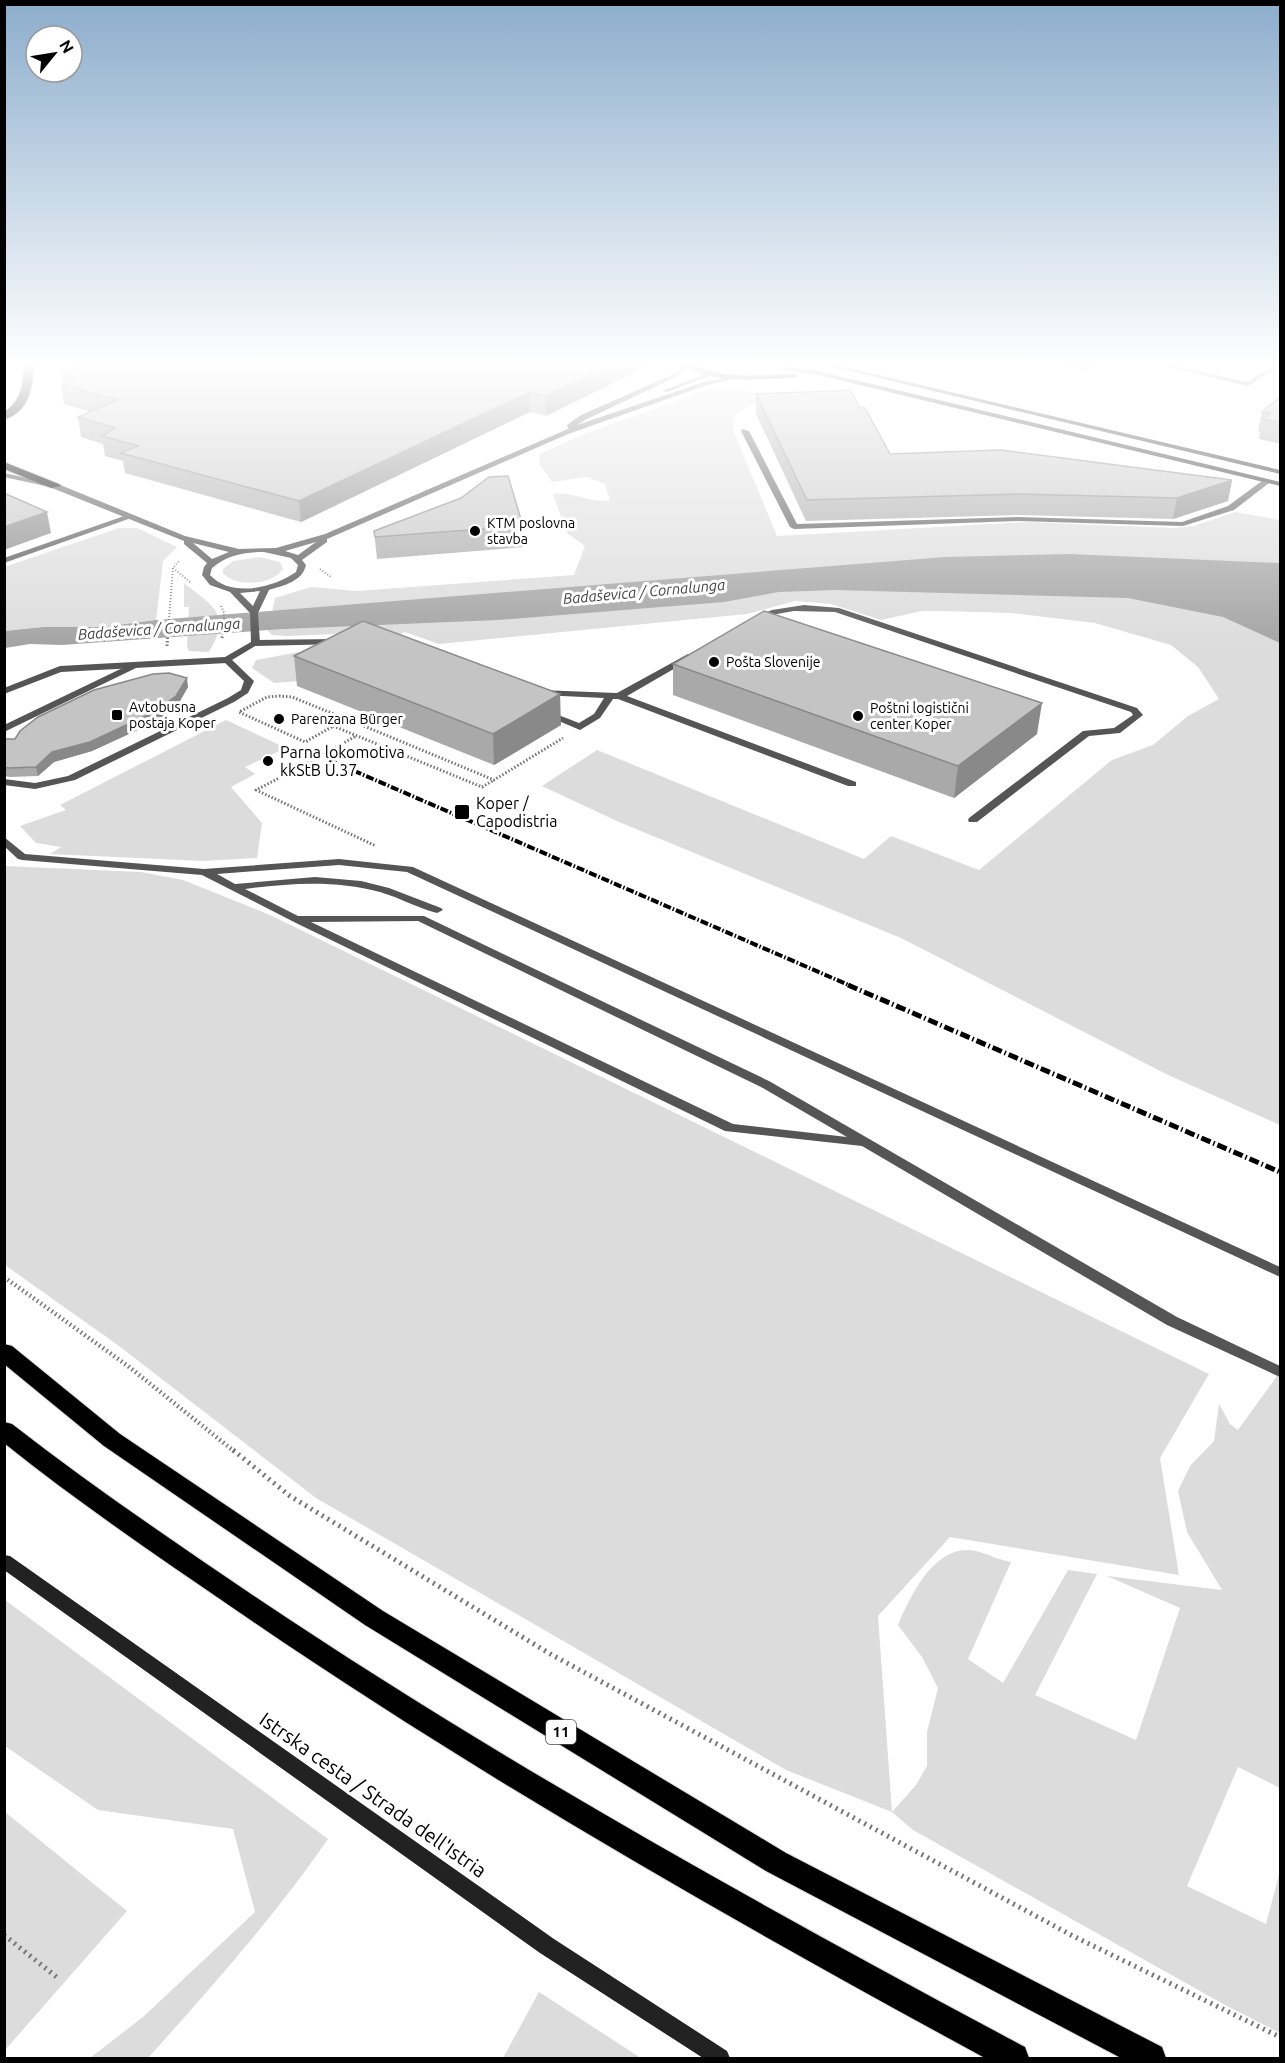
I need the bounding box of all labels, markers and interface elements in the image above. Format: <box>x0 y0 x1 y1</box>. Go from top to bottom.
north arrow <box>24 24 84 84</box>
text: N <box>56 37 78 56</box>
place label: KTM poslovna stavba <box>487 515 575 547</box>
marker: KTM poslovna stavba <box>468 524 482 538</box>
water label: Badaševica / Cornalunga <box>562 576 726 607</box>
water label: Badaševica / Cornalunga <box>77 614 241 643</box>
place label: Pošta Slovenije <box>726 654 821 670</box>
marker: Pošta Slovenije <box>707 655 721 669</box>
place label: Avtobusna postaja Koper <box>129 699 216 731</box>
place label: Poštni logistični center Koper <box>870 700 969 732</box>
marker: Avtobusna postaja Koper <box>110 708 124 722</box>
marker: Poštni logistični center Koper <box>851 709 865 723</box>
place label: Parenzana Bürger <box>291 711 403 727</box>
marker: Parenzana Bürger <box>272 712 286 726</box>
place label: Parna lokomotiva kkStB U.37 <box>280 743 405 779</box>
marker: Parna lokomotiva kkStB U.37 <box>261 754 275 768</box>
place label: Koper / Capodistria <box>476 794 557 830</box>
marker: Koper / Capodistria <box>453 803 471 821</box>
street label: Istrska cesta / Strada dell'Istria <box>255 1707 491 1882</box>
road number: 11 <box>546 1720 576 1744</box>

